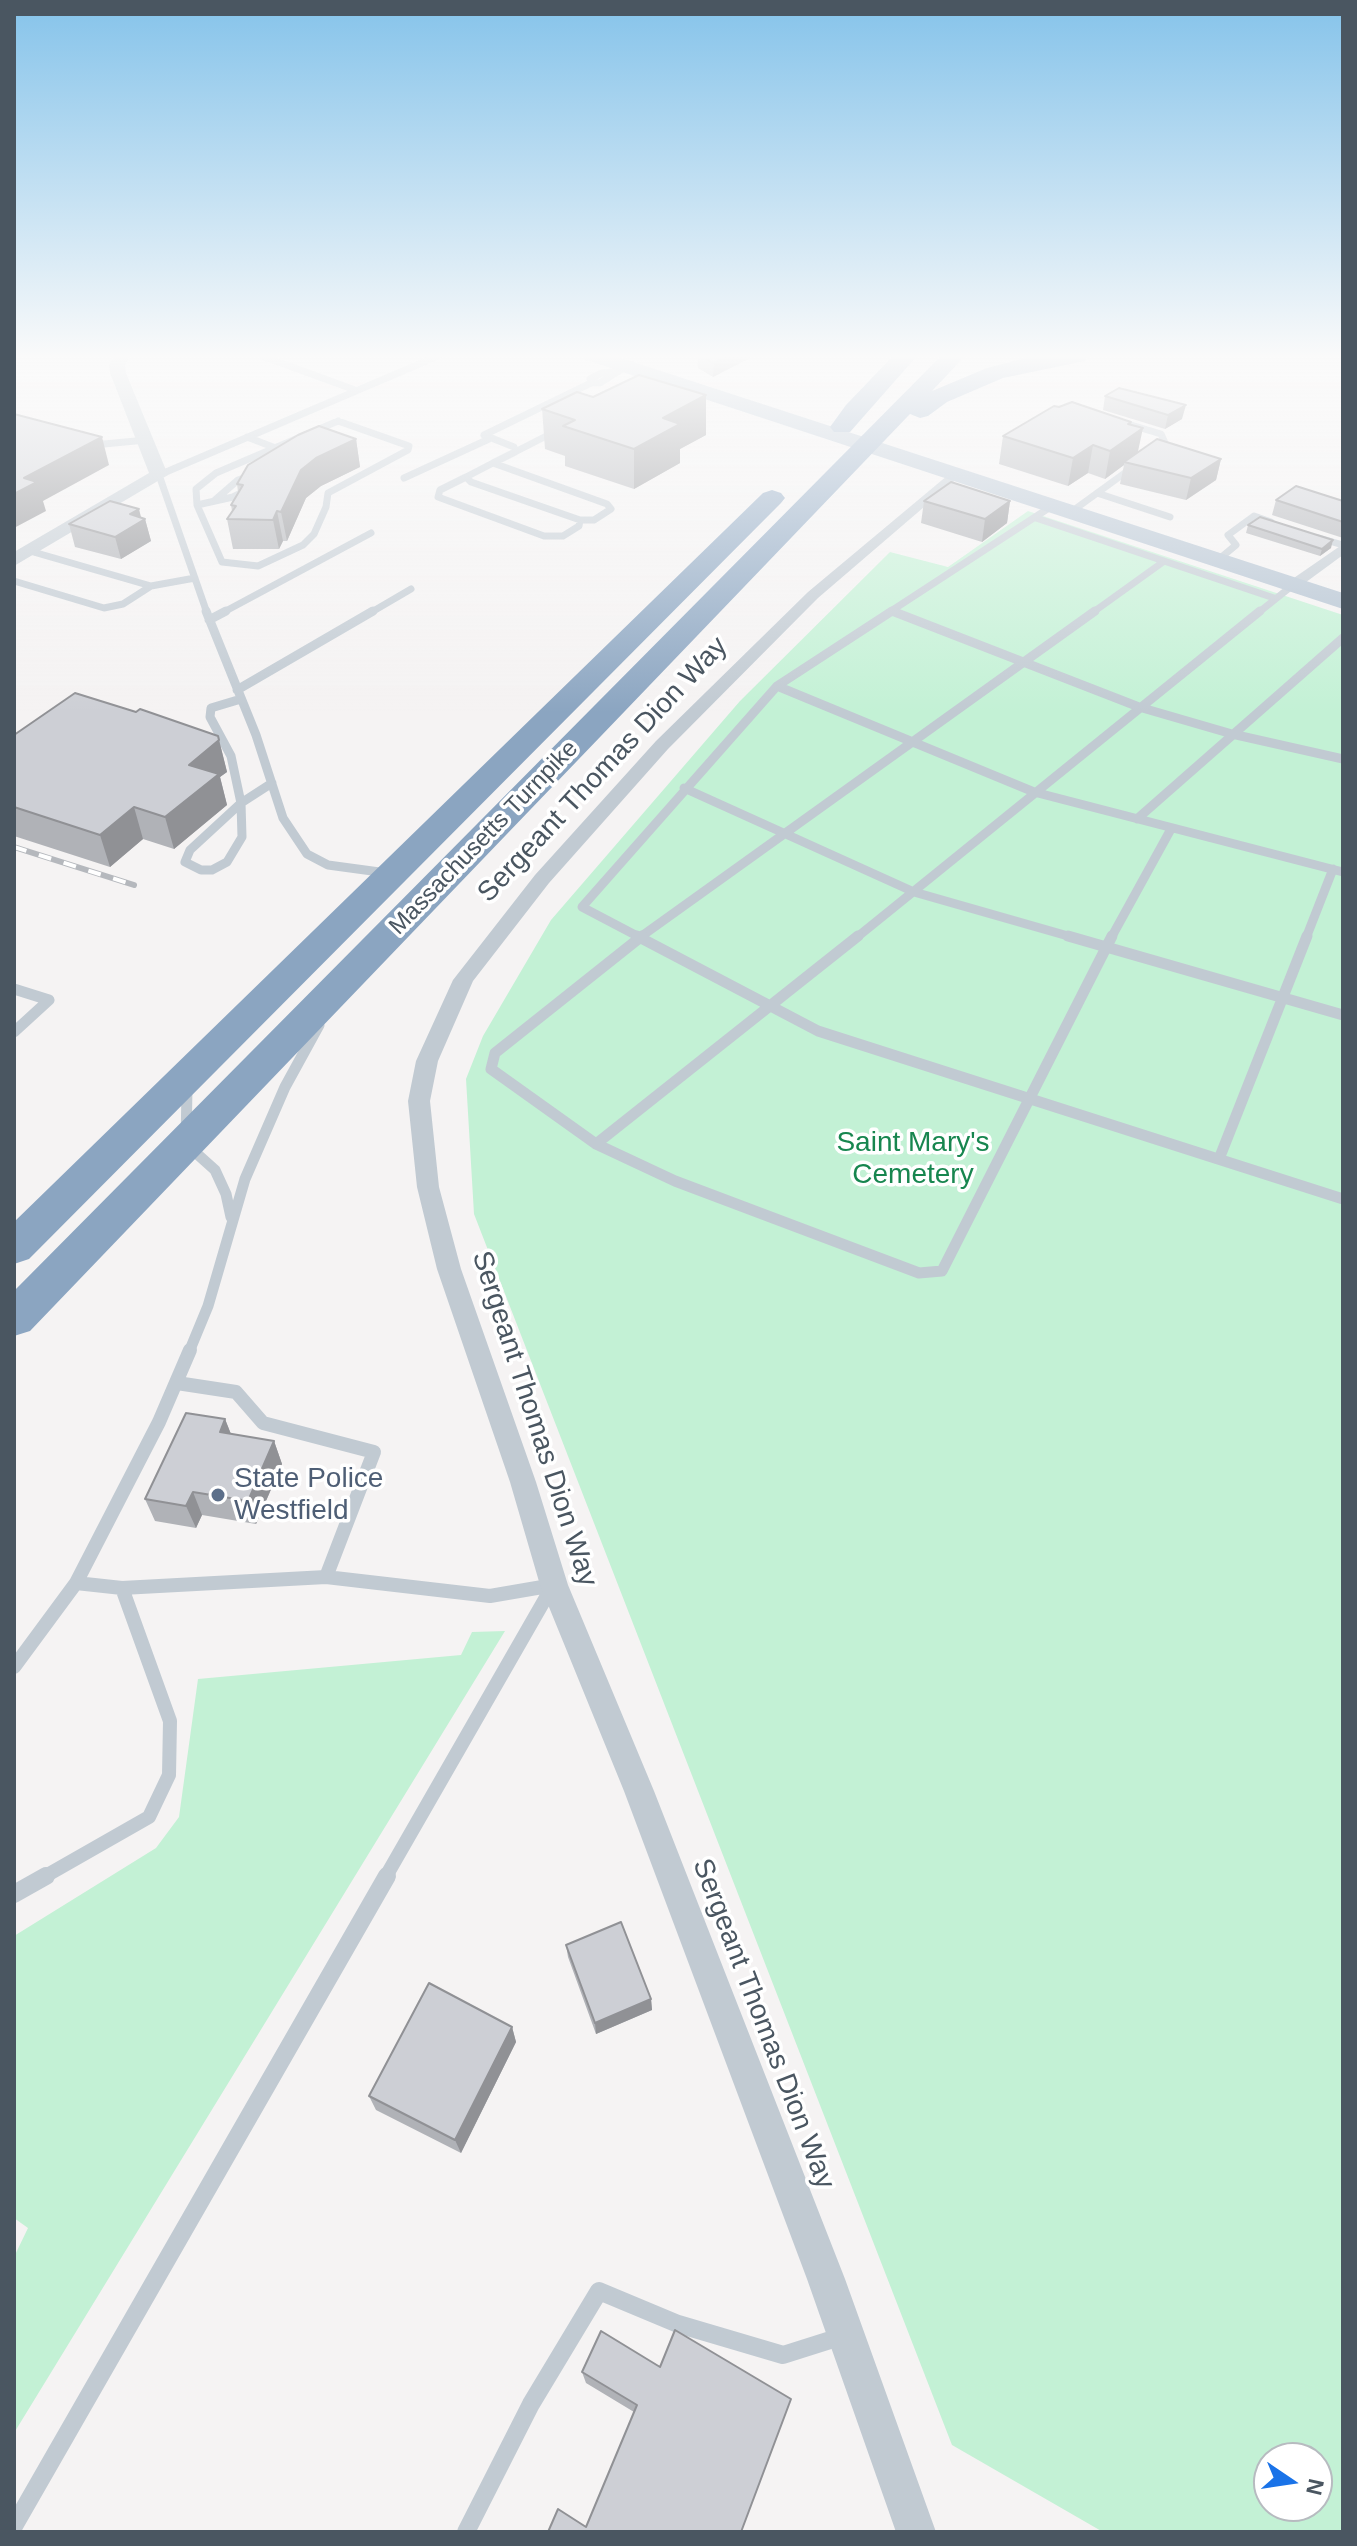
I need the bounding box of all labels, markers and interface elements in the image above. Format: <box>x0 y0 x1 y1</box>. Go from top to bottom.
street label: Sergeant Thomas Dion Way <box>471 630 735 910</box>
street label: Massachusetts Turnpike <box>384 735 584 941</box>
park label: Saint Mary's Cemetery <box>836 1126 990 1192</box>
street label: Sergeant Thomas Dion Way <box>464 1247 604 1591</box>
place label: State Police Westfield <box>234 1462 383 1528</box>
marker: State Police Westfield <box>209 1486 227 1504</box>
street label: Sergeant Thomas Dion Way <box>684 1854 842 2194</box>
north arrow <box>1253 2442 1333 2522</box>
text: N <box>1301 2477 1329 2498</box>

